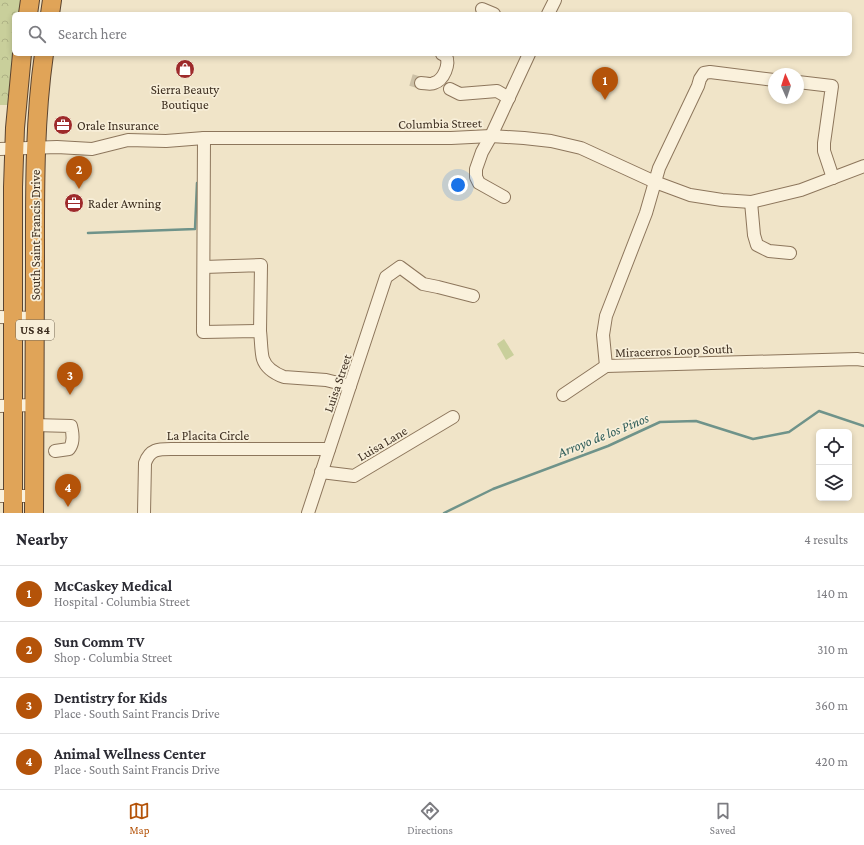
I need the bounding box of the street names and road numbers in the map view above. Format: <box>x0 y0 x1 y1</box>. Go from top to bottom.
street label: Columbia Street <box>398 115 483 132</box>
street label: South Saint Francis Drive <box>28 169 43 300</box>
road number: US 84 <box>16 320 54 340</box>
street label: Miracerros Loop South <box>615 341 733 360</box>
street label: Luisa Street <box>320 351 355 414</box>
street label: Luisa Lane <box>355 423 410 464</box>
street label: La Placita Circle <box>167 428 249 443</box>

